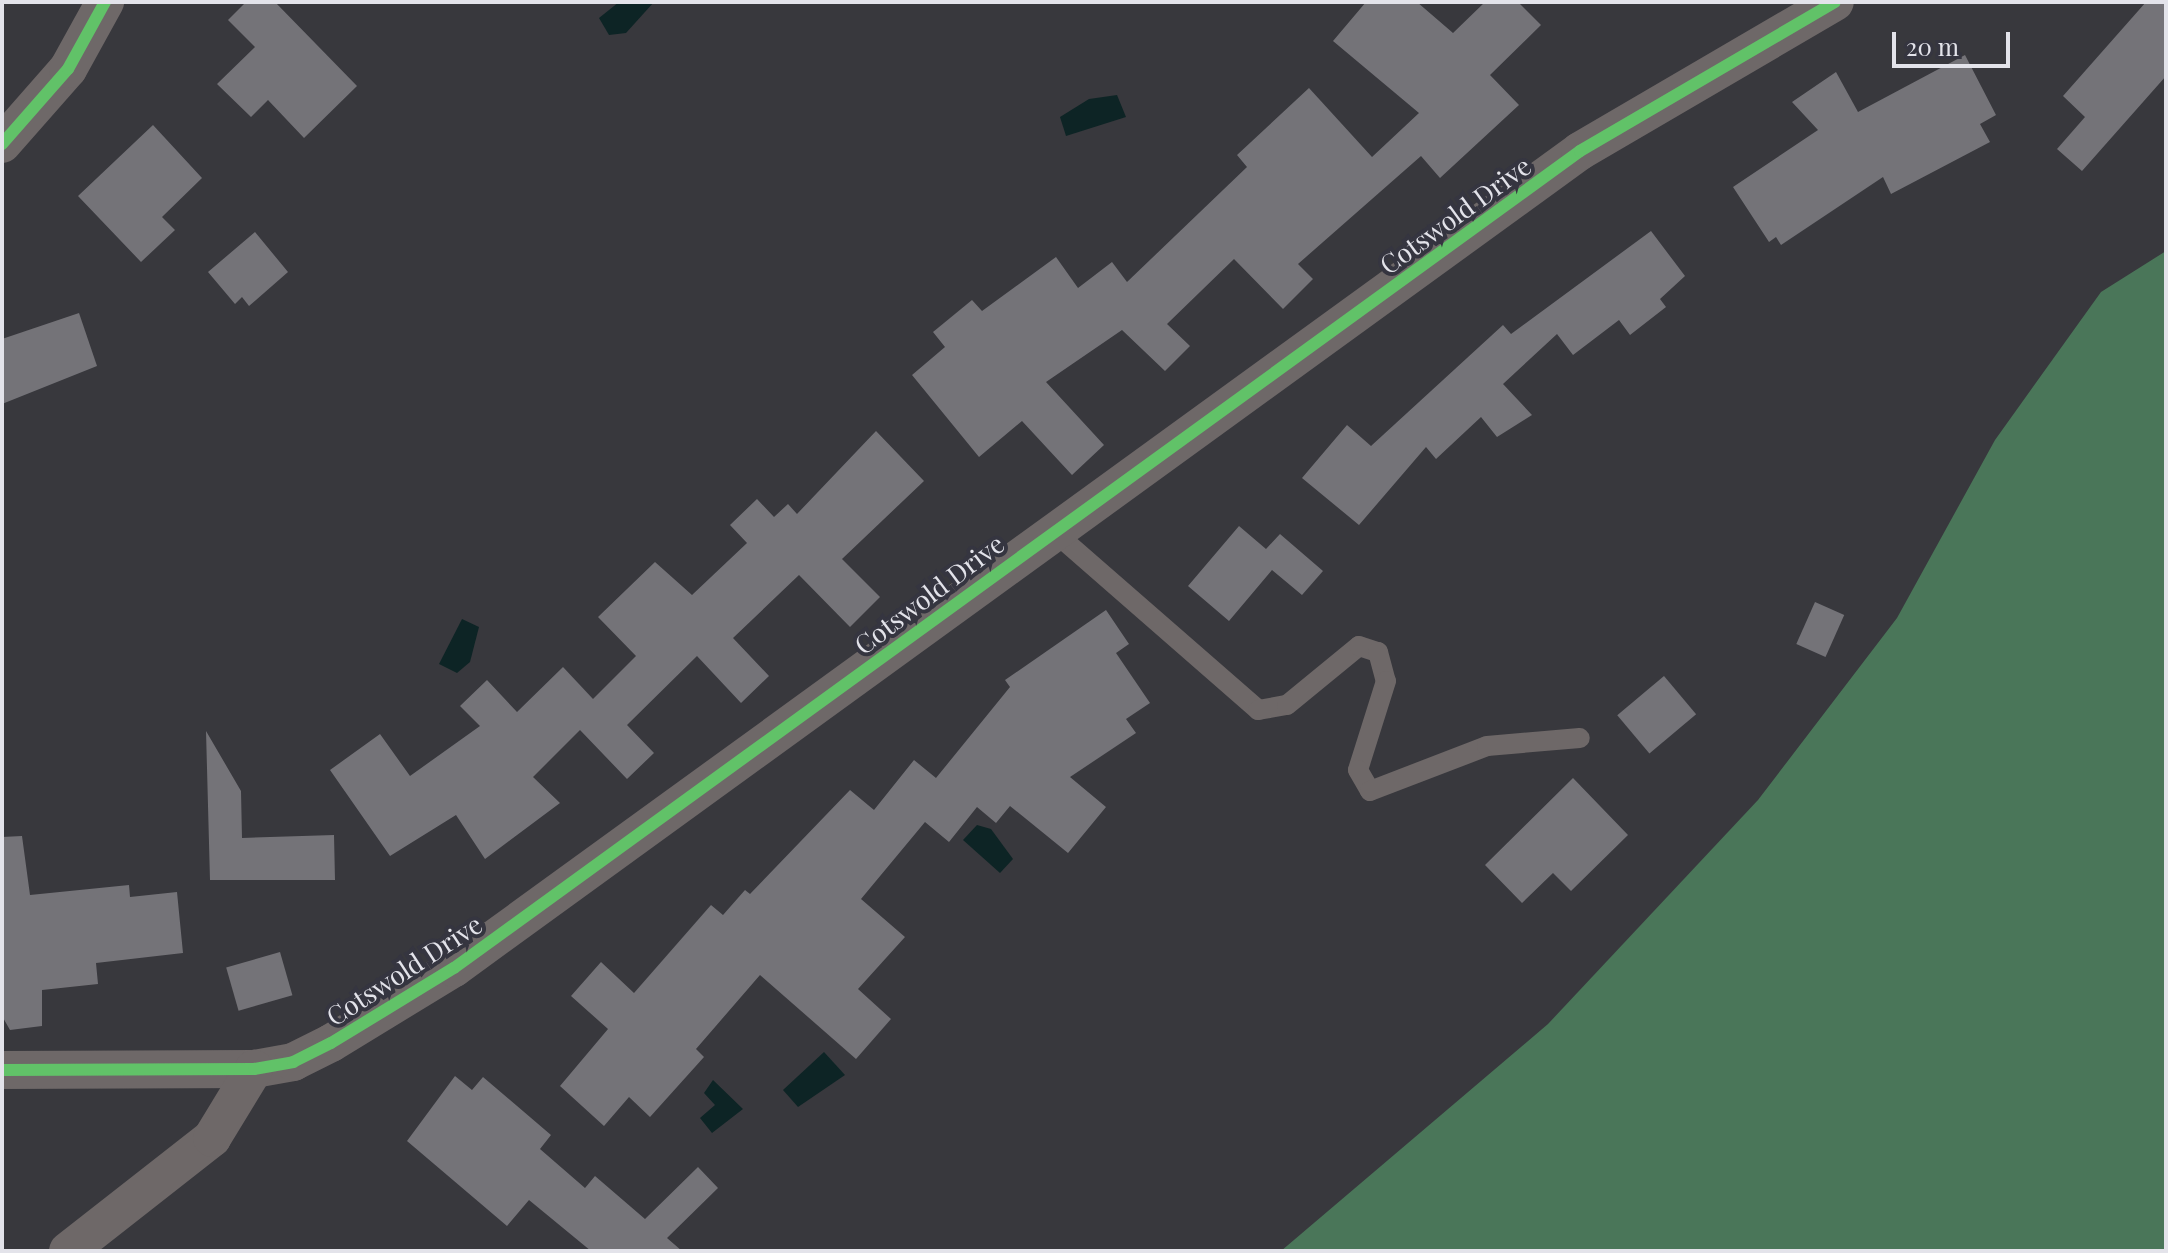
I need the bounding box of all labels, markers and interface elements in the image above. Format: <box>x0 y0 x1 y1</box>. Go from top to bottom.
scale bar <box>1896 16 2014 66</box>
text: 20 m <box>1906 30 1959 62</box>
street label: Cotswold Drive <box>1373 150 1537 280</box>
street label: Cotswold Drive <box>848 528 1010 660</box>
street label: Cotswold Drive <box>320 908 488 1032</box>

